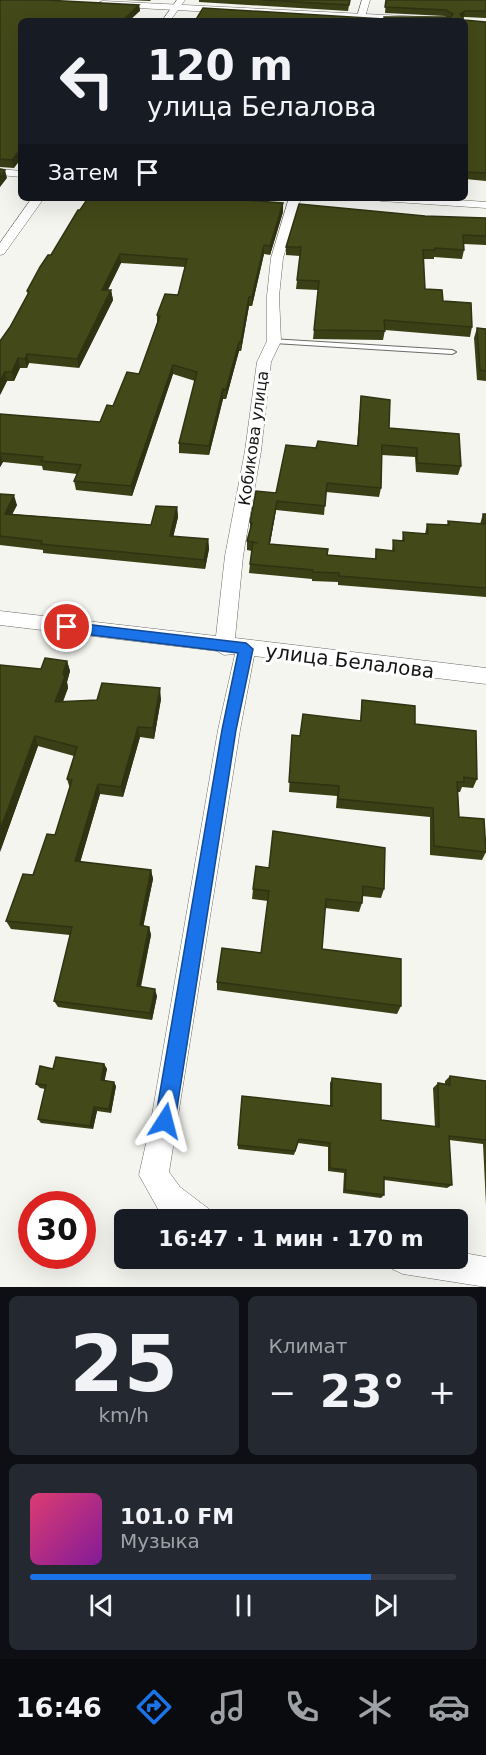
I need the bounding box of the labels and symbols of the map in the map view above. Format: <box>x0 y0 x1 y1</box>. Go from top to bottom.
street label: Кобикова улица <box>235 369 272 507</box>
pin <box>41 601 92 652</box>
street label: улица Белалова <box>264 639 436 683</box>
position arrow <box>133 1089 197 1153</box>
speed limit sign: 30 <box>18 1191 96 1269</box>

